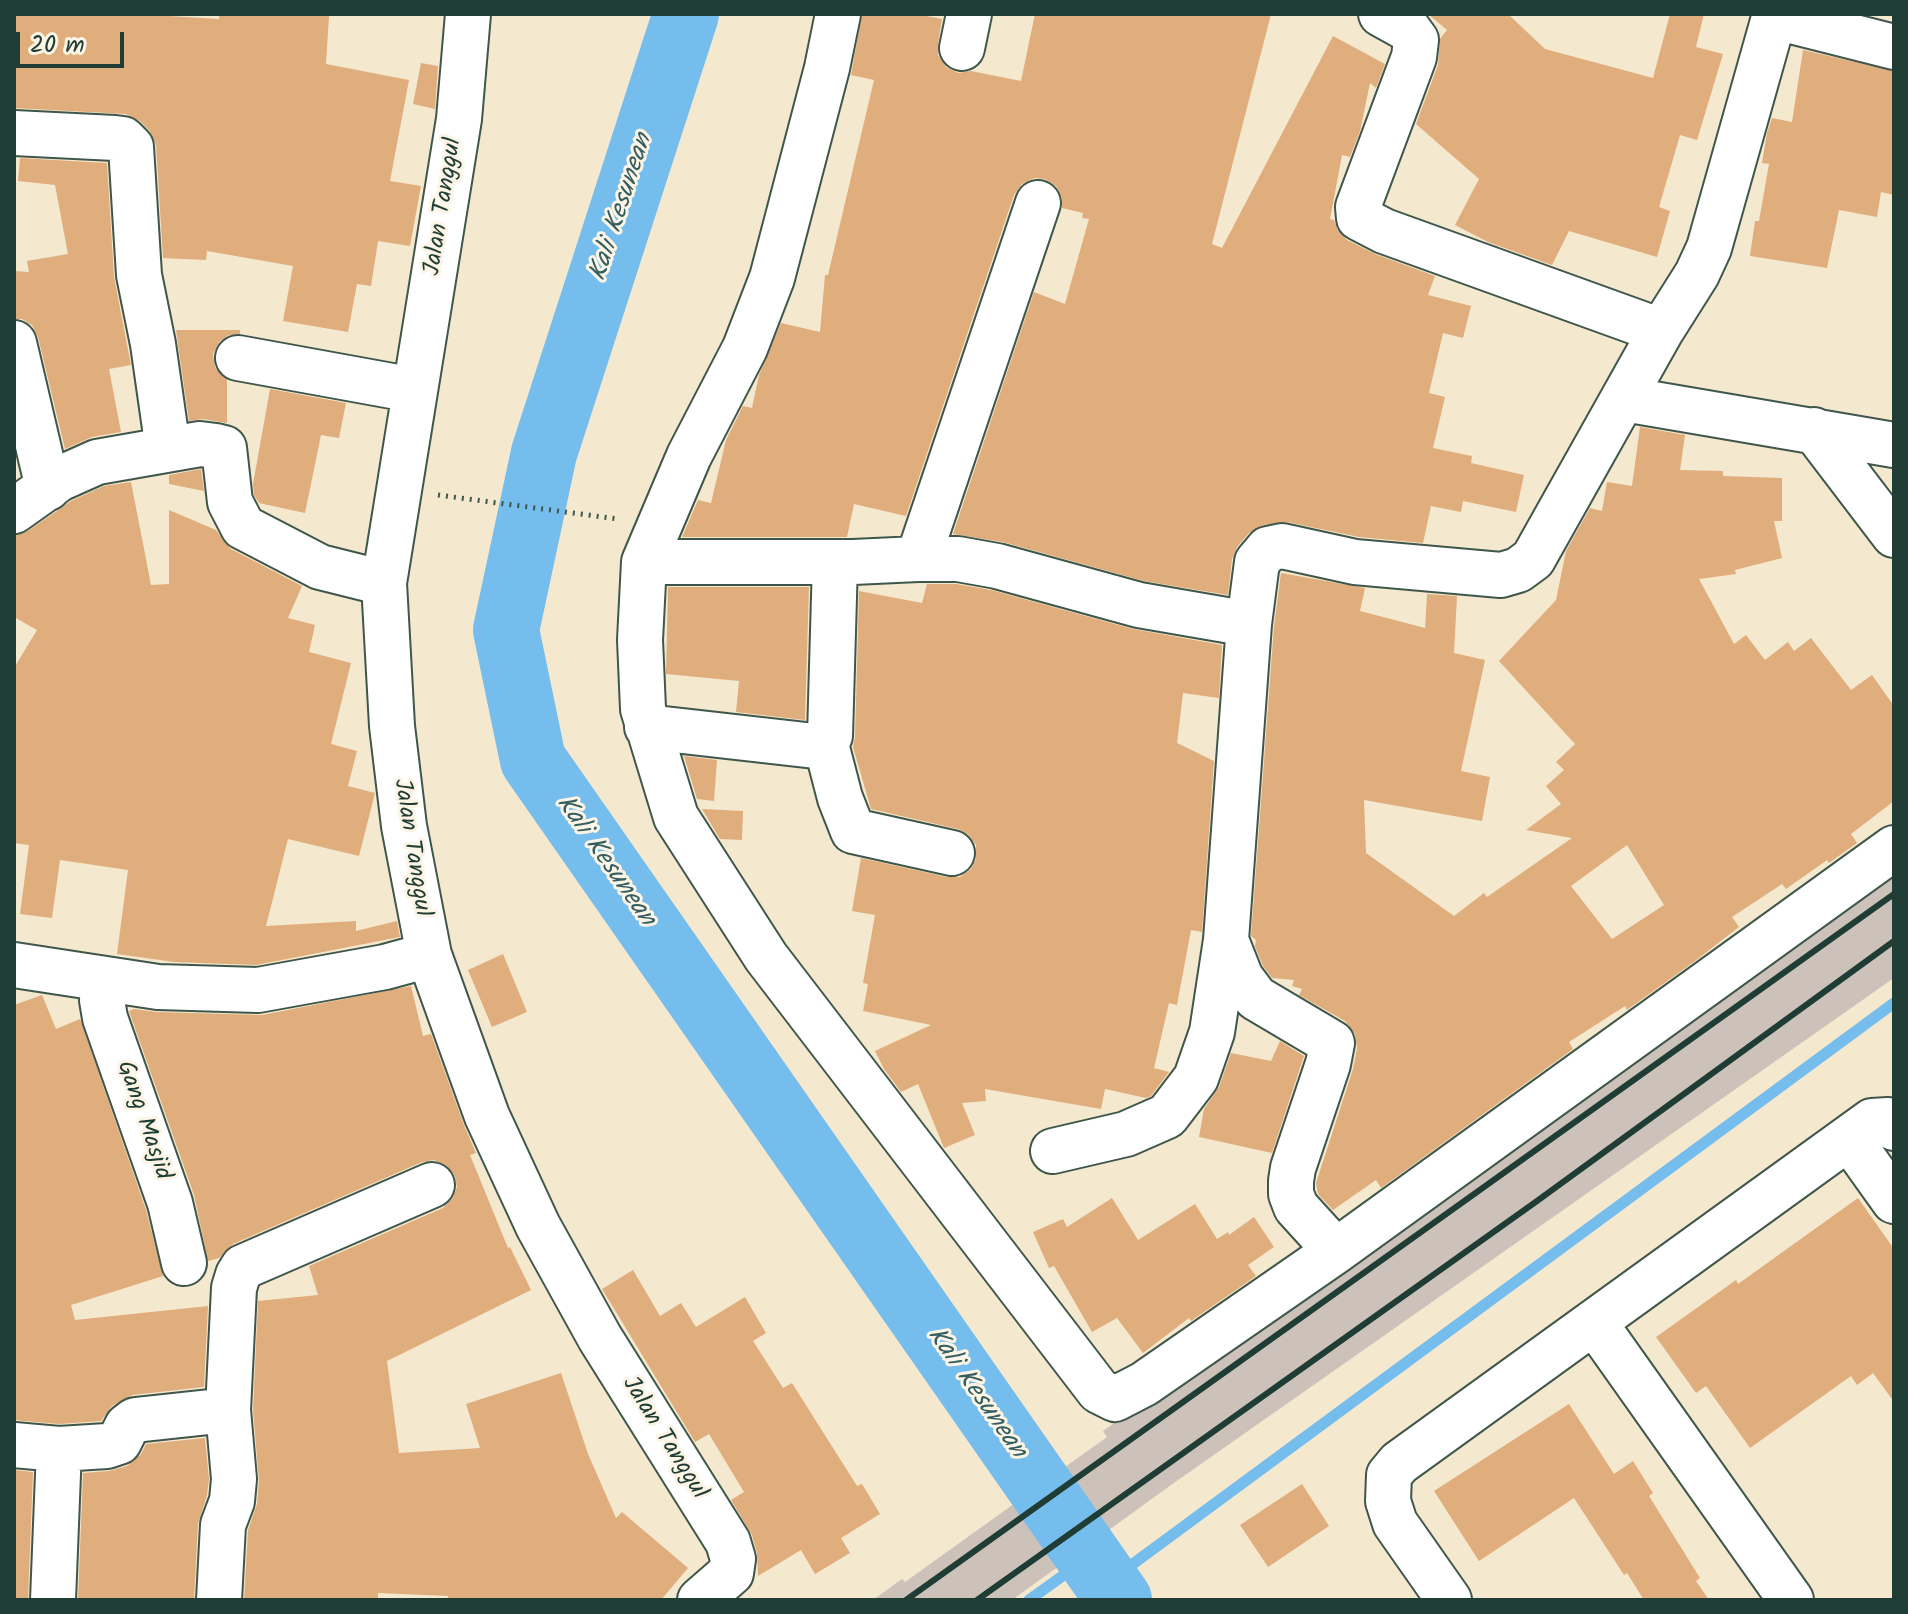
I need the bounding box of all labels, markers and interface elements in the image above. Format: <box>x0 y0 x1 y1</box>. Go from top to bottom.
scale bar <box>20 16 128 66</box>
text: 20 m <box>30 26 85 65</box>
water label: Kali Kesunean <box>585 131 661 285</box>
street label: Jalan Tanggul <box>420 136 470 278</box>
street label: Jalan Tanggul <box>385 777 435 919</box>
water label: Kali Kesunean <box>547 790 661 934</box>
street label: Gang Masjid <box>108 1058 176 1184</box>
water label: Kali Kesunean <box>918 1322 1032 1466</box>
street label: Jalan Tanggul <box>614 1372 712 1506</box>

